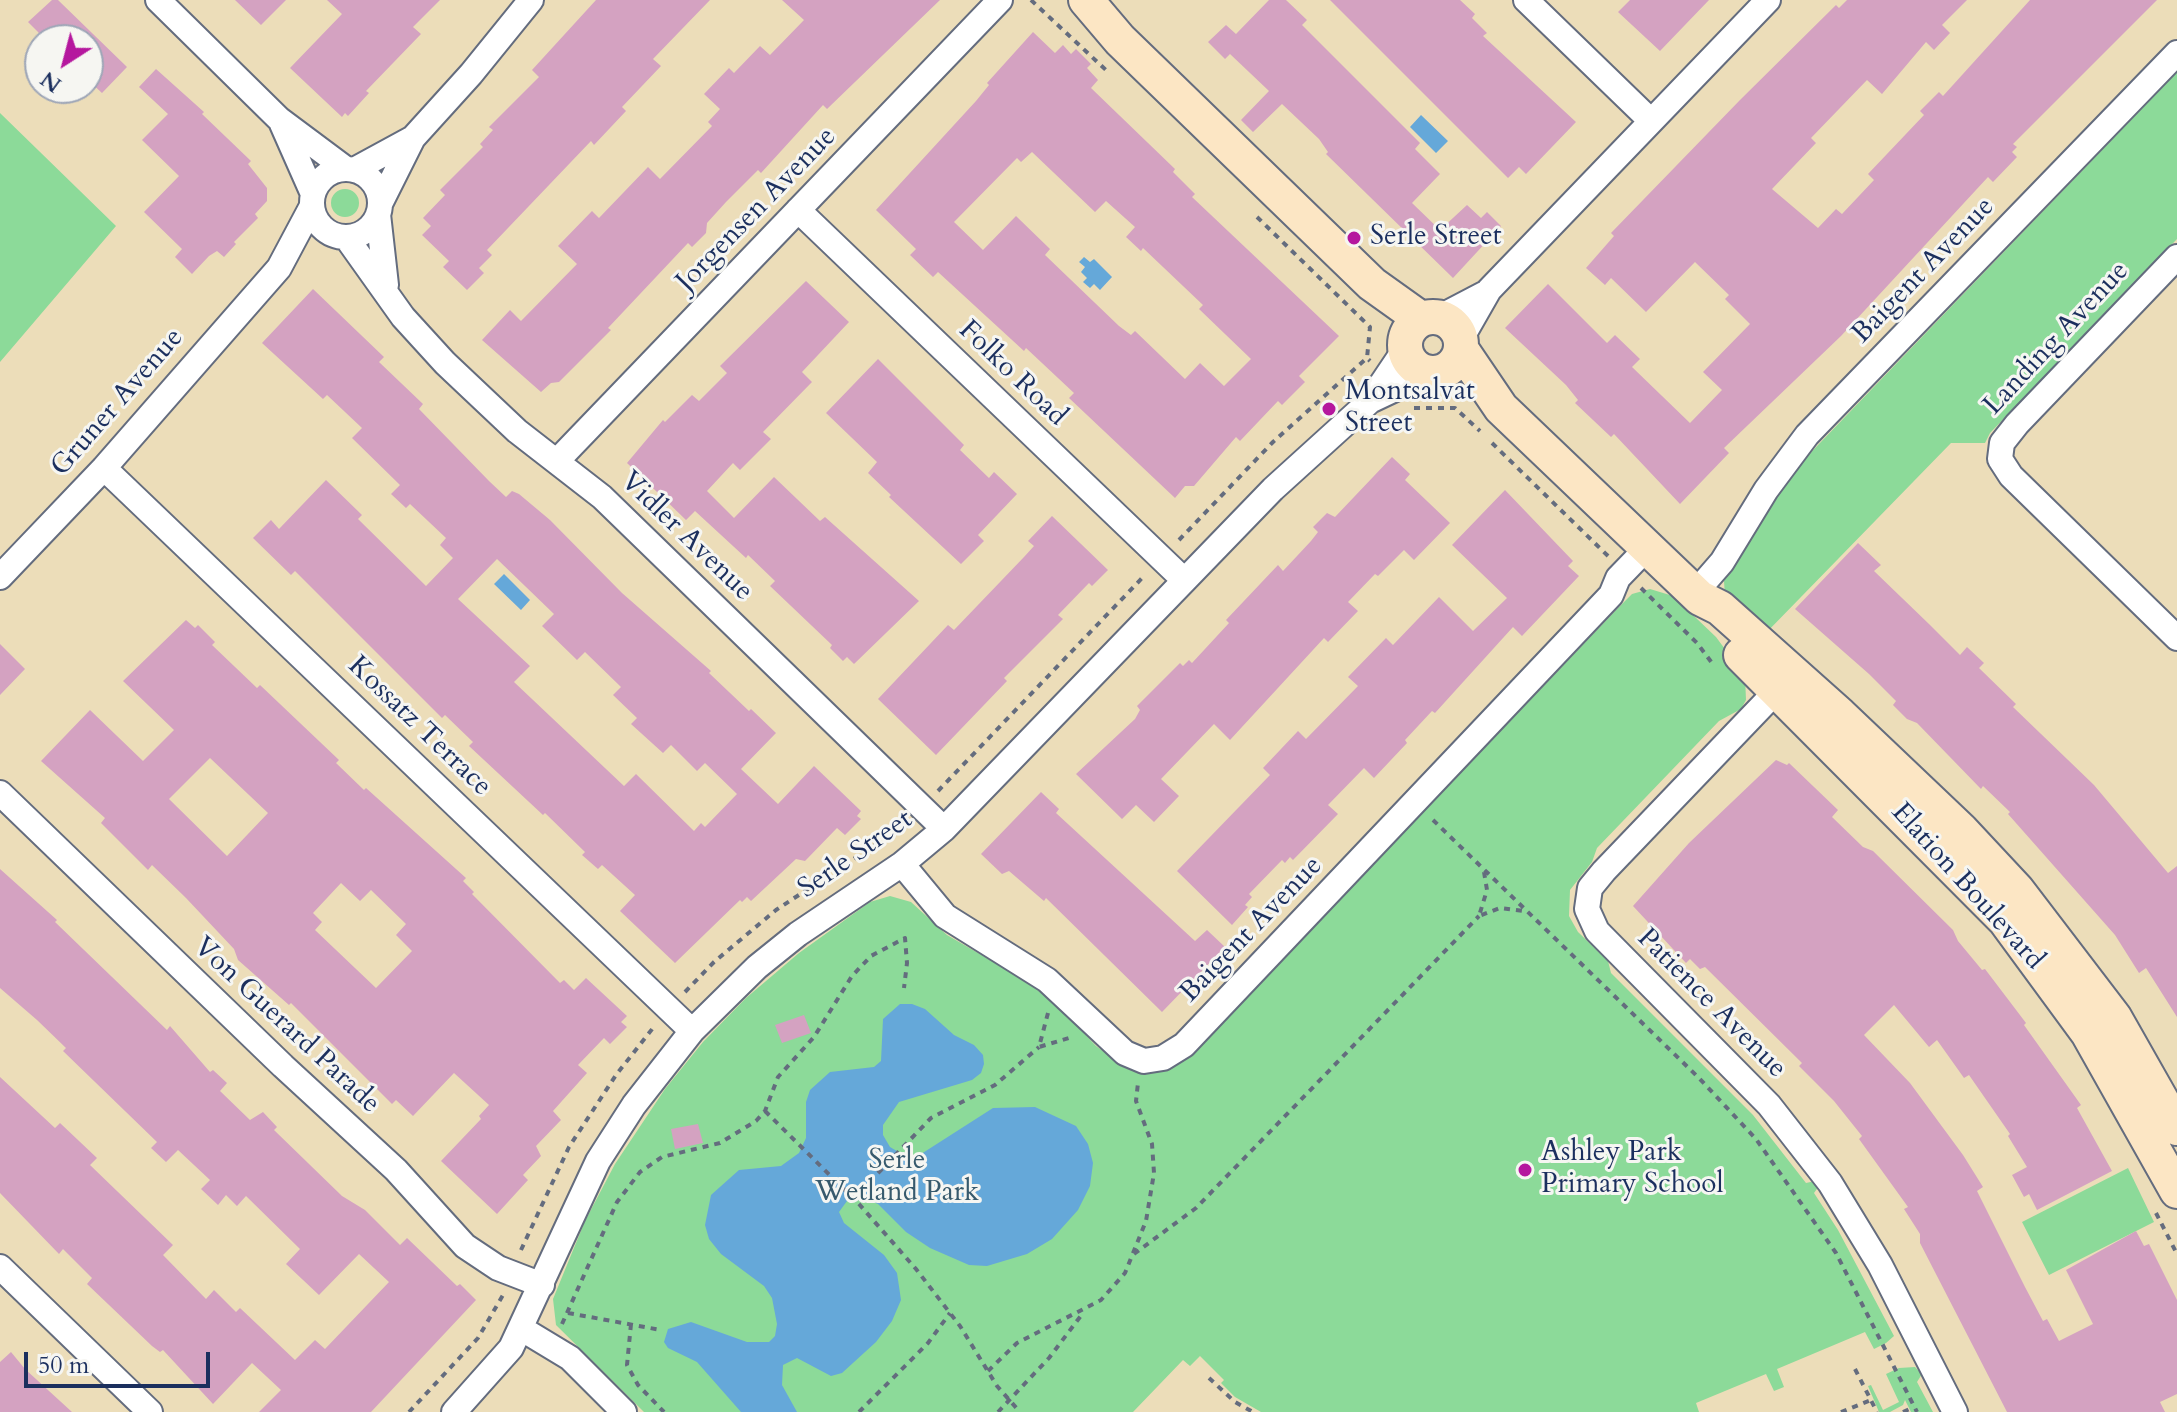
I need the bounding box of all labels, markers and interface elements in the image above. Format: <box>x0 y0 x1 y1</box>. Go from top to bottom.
north arrow <box>24 24 104 104</box>
text: N <box>35 64 68 100</box>
street label: Jorgensen Avenue <box>670 121 844 299</box>
street label: Baigent Avenue <box>1846 191 2002 351</box>
place label: Serle Street <box>1370 221 1502 255</box>
marker: Serle Street <box>1345 229 1363 247</box>
street label: Landing Avenue <box>1977 255 2137 423</box>
street label: Folko Road <box>951 314 1073 434</box>
street label: Gruner Avenue <box>45 322 191 484</box>
place label: Montsalvat Street <box>1345 376 1475 442</box>
marker: Montsalvat Street <box>1320 400 1338 418</box>
street label: Vidler Avenue <box>613 465 759 609</box>
street label: Kossatz Terrace <box>340 650 498 804</box>
street label: Elation Boulevard <box>1883 797 2051 977</box>
street label: Serle Street <box>792 803 920 907</box>
street label: Baigent Avenue <box>1174 850 1330 1010</box>
street label: Patience Avenue <box>1629 922 1793 1086</box>
street label: Von Guerard Parade <box>186 931 386 1121</box>
place label: Ashley Park Primary School <box>1541 1137 1724 1203</box>
park label: Serle Wetland Park <box>815 1145 979 1211</box>
marker: Ashley Park Primary School <box>1516 1161 1534 1179</box>
scale bar <box>28 1336 214 1386</box>
text: 50 m <box>38 1349 89 1382</box>

